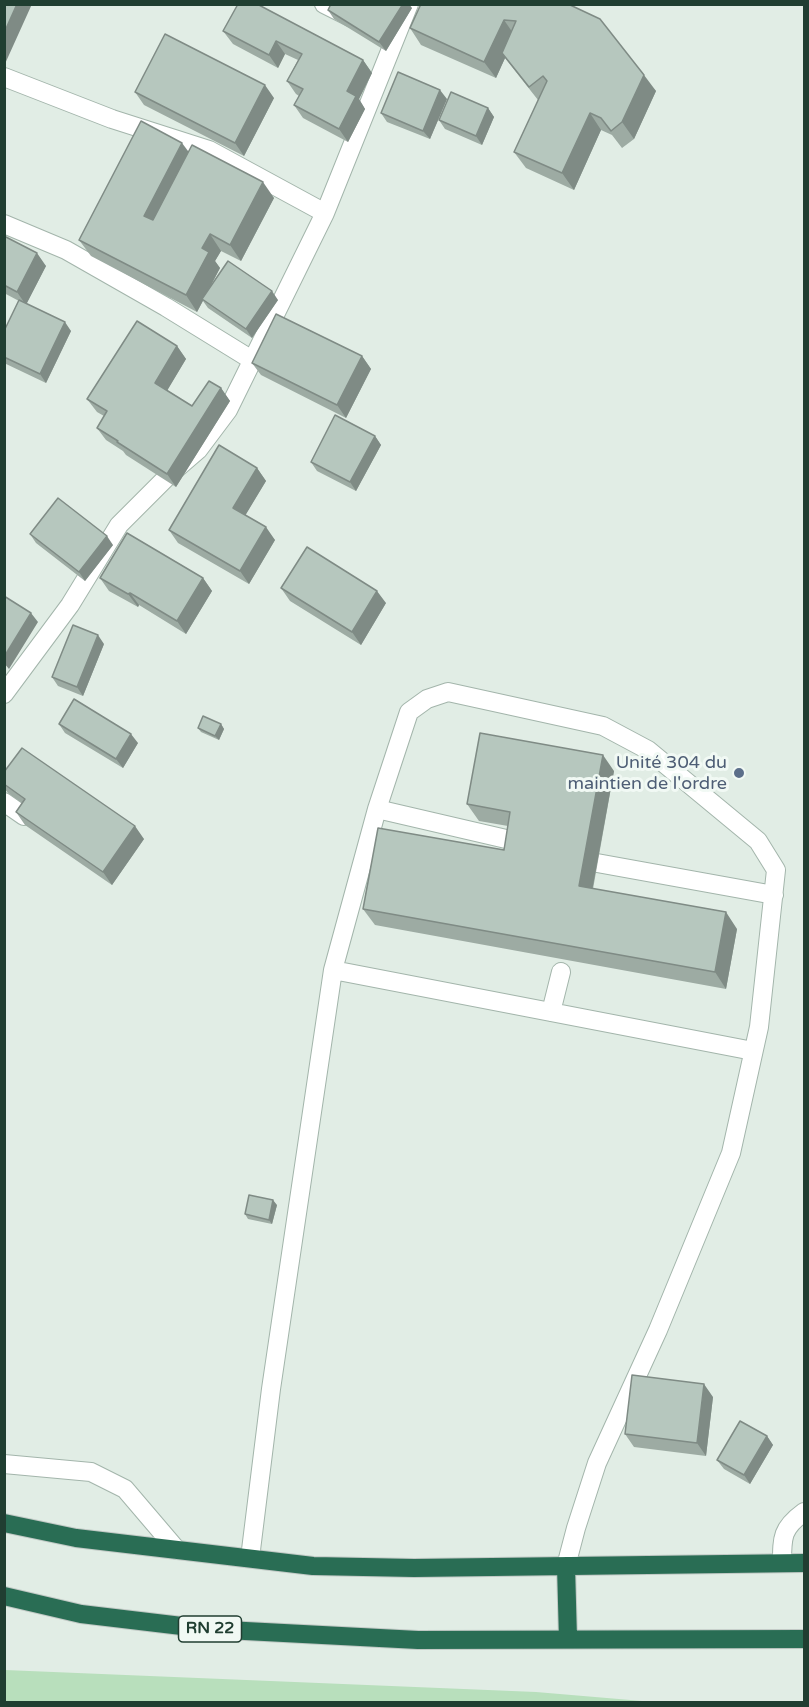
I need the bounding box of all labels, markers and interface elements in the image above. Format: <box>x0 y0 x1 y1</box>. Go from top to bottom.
place label: Unité 304 du maintien de l'ordre <box>568 752 727 795</box>
marker: Unité 304 du maintien de l'ordre <box>732 766 746 780</box>
road number: RN 22 <box>178 1616 242 1642</box>

